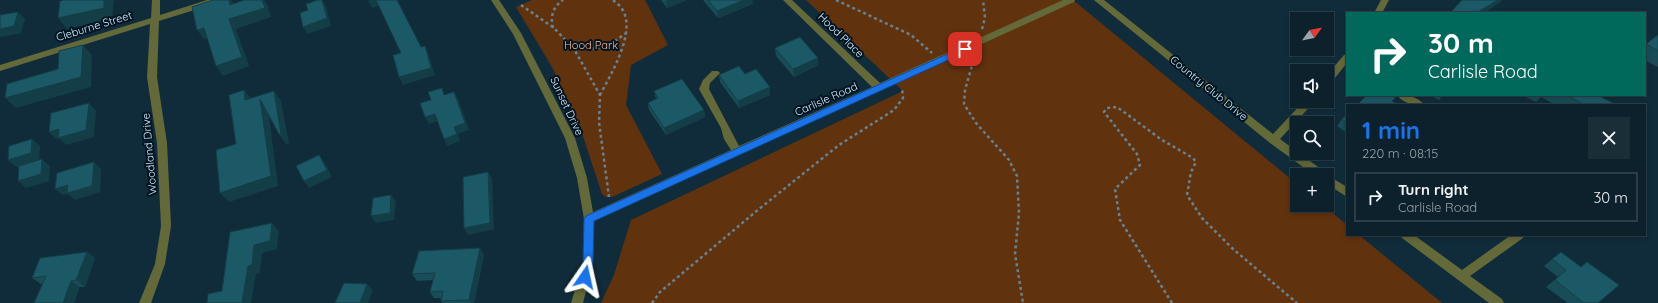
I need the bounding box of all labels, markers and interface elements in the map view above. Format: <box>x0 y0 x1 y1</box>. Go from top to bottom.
street label: Cleburne Street <box>54 8 134 44</box>
street label: Hood Place <box>815 10 867 60</box>
north arrow <box>1290 12 1334 56</box>
map controls <box>1290 12 1334 212</box>
text: 30 m <box>1428 25 1494 60</box>
icon: right <box>1362 28 1414 80</box>
pin <box>948 32 982 66</box>
park label: Hood Park <box>564 38 618 52</box>
icon: arrive <box>954 38 976 60</box>
street label: Country Club Drive <box>1167 52 1251 124</box>
text: Carlisle Road <box>1428 60 1538 83</box>
button: sound <box>1290 64 1334 108</box>
street label: Sunset Drive <box>547 74 587 138</box>
street label: Carlisle Road <box>793 79 859 119</box>
street label: Woodland Drive <box>138 112 160 196</box>
text: 1 min <box>1362 115 1420 145</box>
button: search <box>1290 116 1334 160</box>
button: close <box>1588 117 1630 159</box>
text: 220 m · 08:15 <box>1362 145 1438 161</box>
button: + <box>1290 168 1334 212</box>
text: Turn right <box>1398 180 1469 199</box>
icon: right <box>1364 186 1386 208</box>
text: 30 m <box>1593 188 1628 207</box>
text: Carlisle Road <box>1398 199 1477 215</box>
position arrow <box>564 256 606 298</box>

